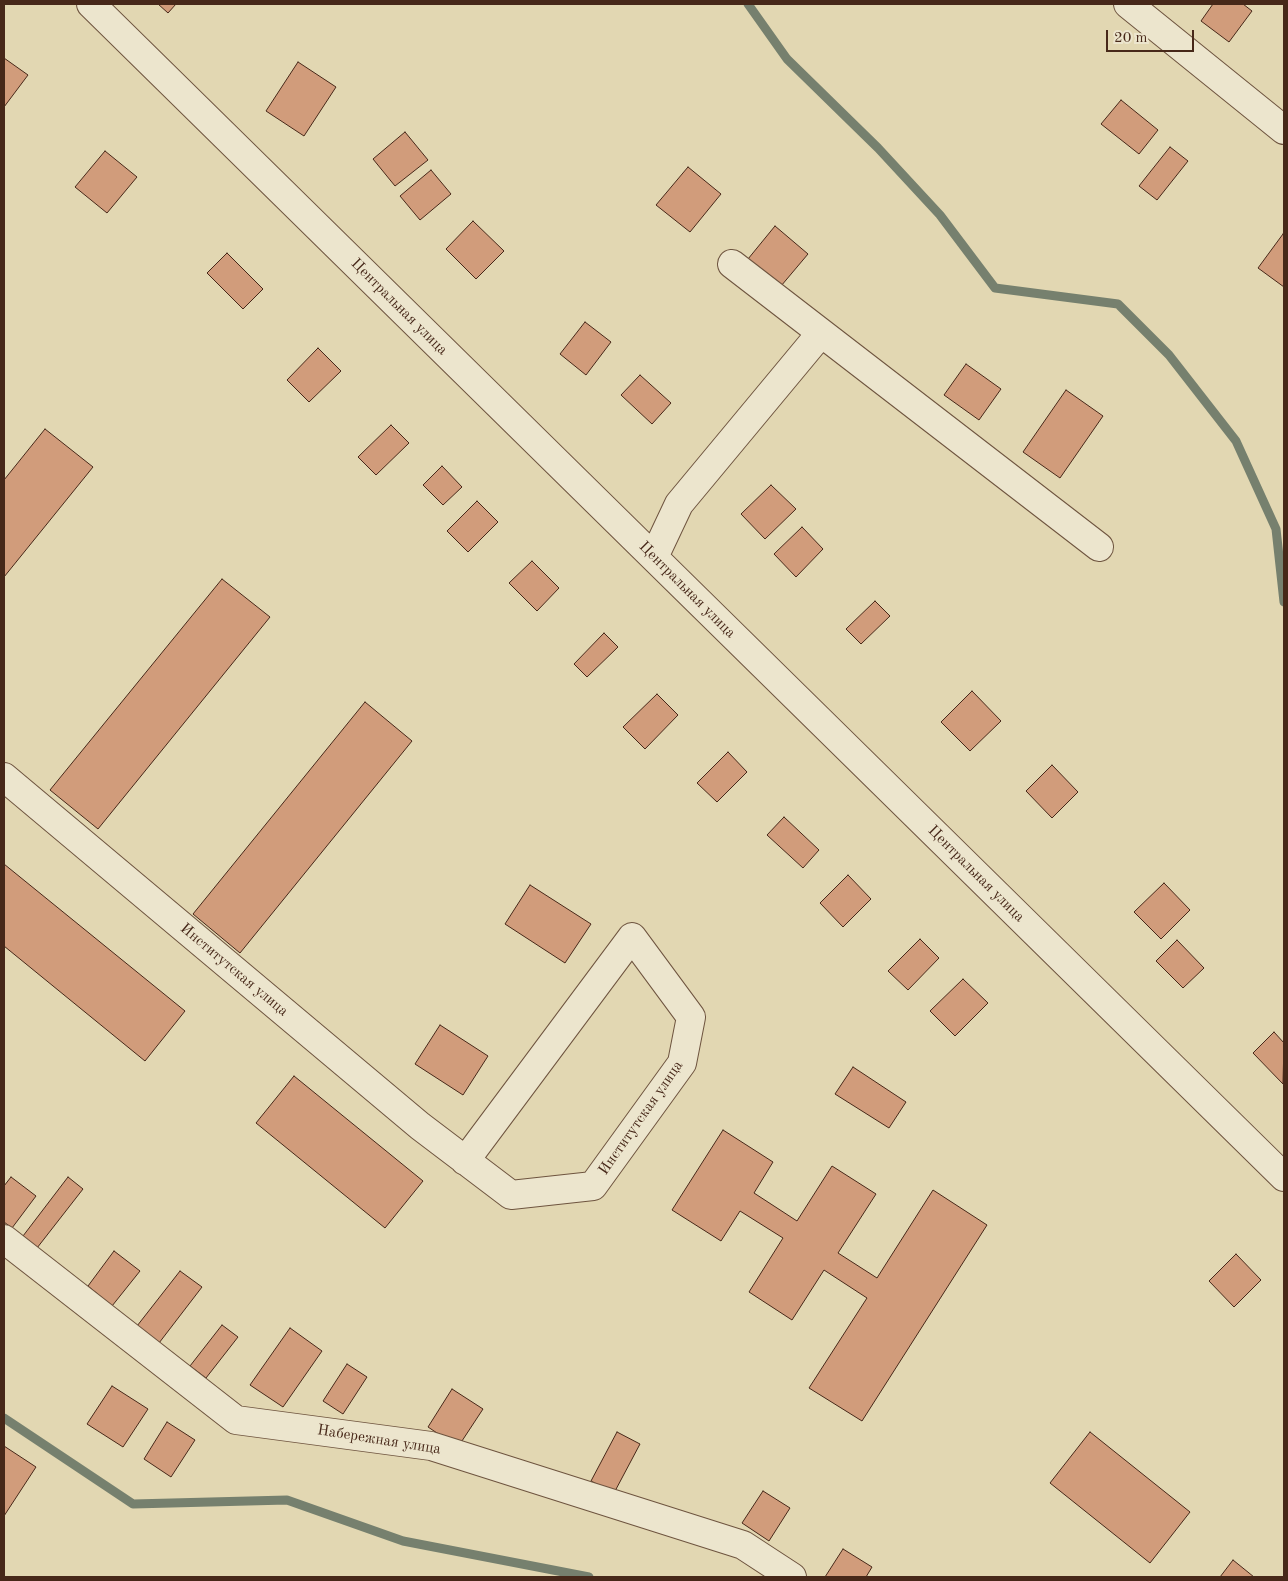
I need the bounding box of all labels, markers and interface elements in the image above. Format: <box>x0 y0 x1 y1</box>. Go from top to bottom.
scale bar <box>1108 20 1196 52</box>
text: 20 m <box>1114 31 1148 46</box>
street label: Центральная улица <box>347 255 451 359</box>
street label: Центральная улица <box>635 538 739 642</box>
street label: Центральная улица <box>924 822 1028 926</box>
street label: Институтская улица <box>176 920 292 1020</box>
street label: Институтская улица <box>595 1057 687 1179</box>
street label: Набережная улица <box>316 1421 442 1459</box>

